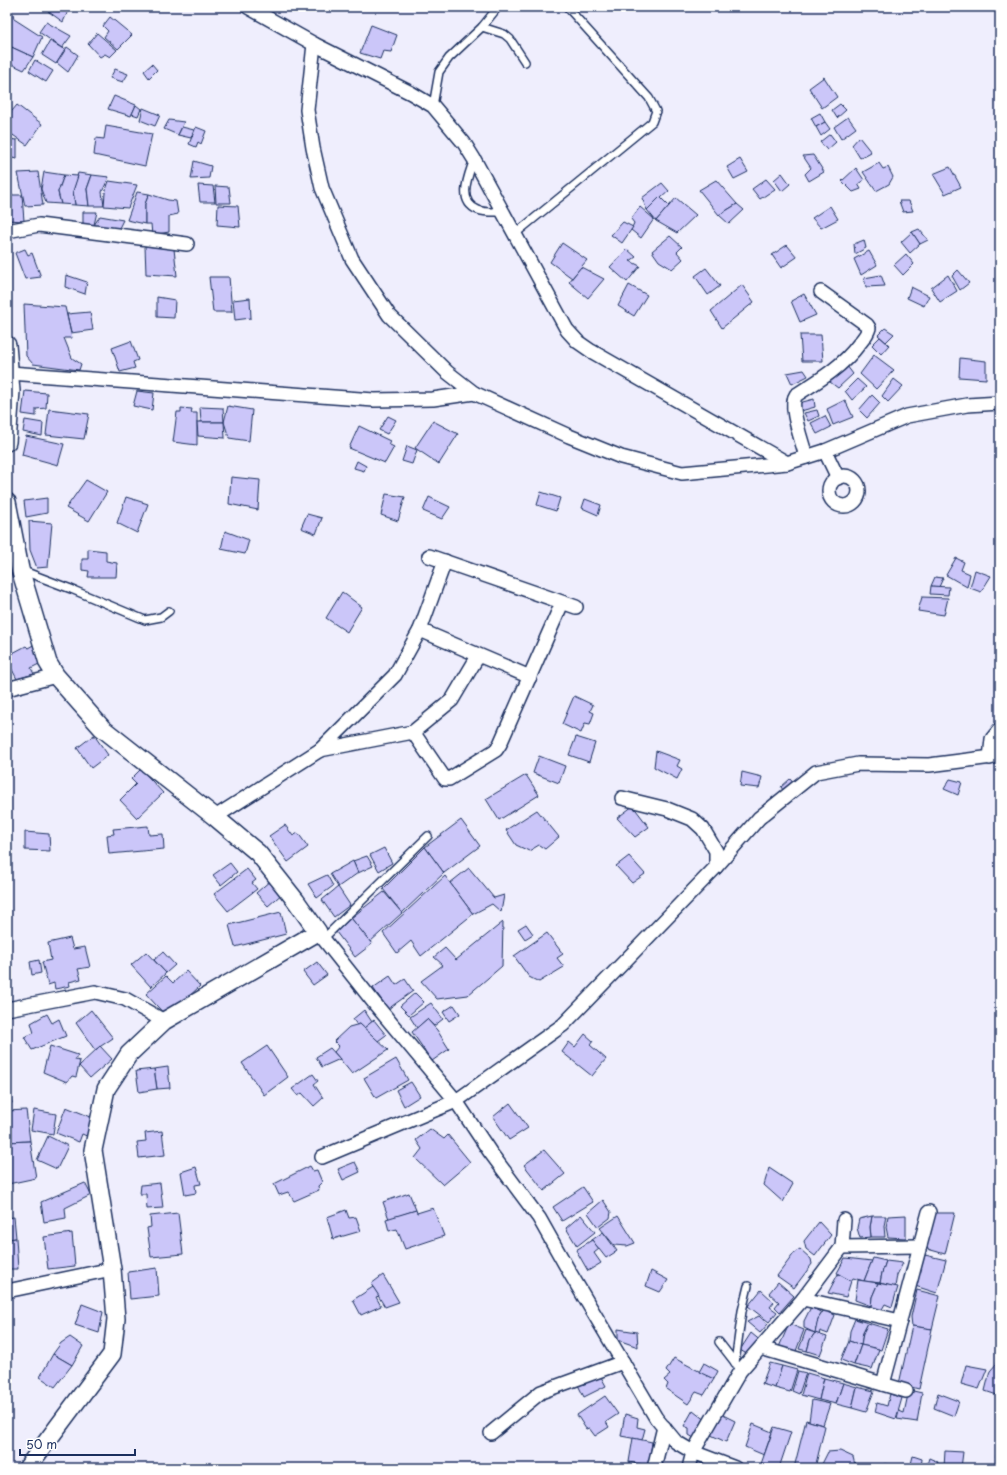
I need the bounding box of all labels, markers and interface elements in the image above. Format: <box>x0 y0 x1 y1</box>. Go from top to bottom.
scale bar <box>20 1431 135 1457</box>
text: 50 m <box>26 1435 57 1453</box>

